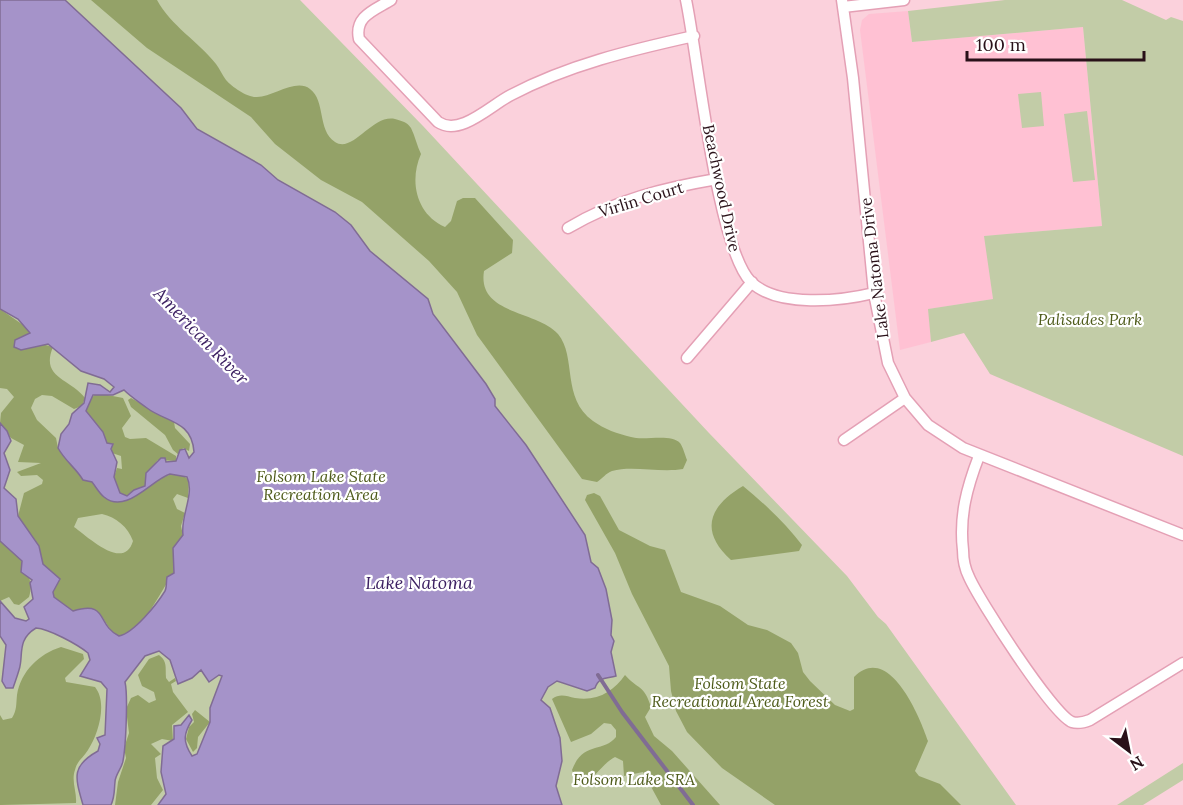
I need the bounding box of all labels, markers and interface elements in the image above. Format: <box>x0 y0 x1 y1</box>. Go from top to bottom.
scale bar <box>967 24 1144 62</box>
text: 100 m <box>976 33 1026 56</box>
street label: Beachwood Drive <box>699 122 745 254</box>
street label: Virlin Court <box>595 176 687 222</box>
street label: Lake Natoma Drive <box>855 196 893 340</box>
water label: American River <box>148 281 254 390</box>
park label: Palisades Park <box>1038 309 1142 329</box>
park label: Folsom Lake State Recreation Area <box>256 466 386 504</box>
water label: Lake Natoma <box>365 571 473 594</box>
park label: Folsom State Recreational Area Forest <box>652 673 829 711</box>
north arrow <box>1099 721 1159 781</box>
text: N <box>1126 752 1147 775</box>
park label: Folsom Lake SRA <box>573 769 695 789</box>

